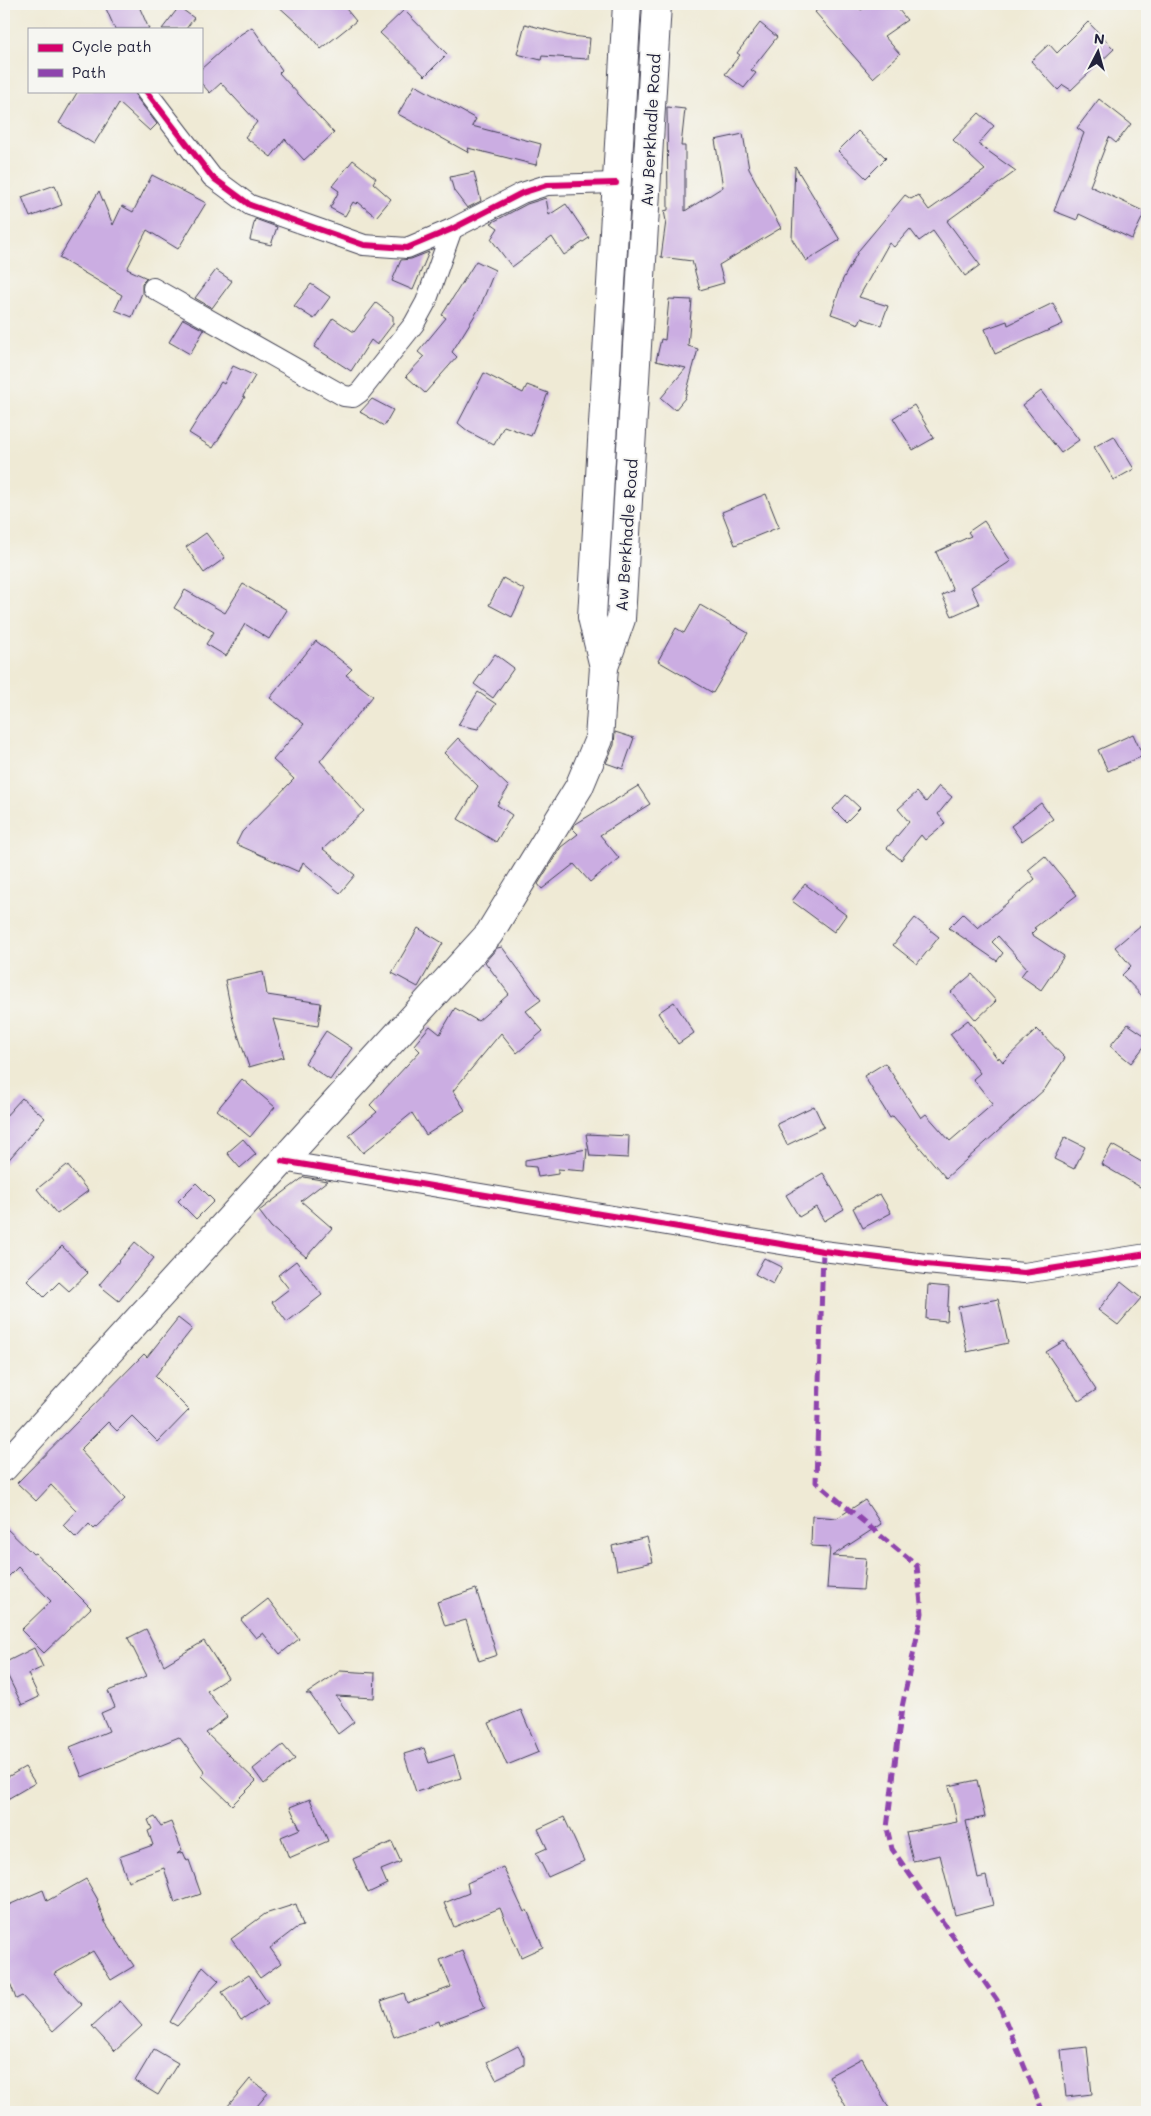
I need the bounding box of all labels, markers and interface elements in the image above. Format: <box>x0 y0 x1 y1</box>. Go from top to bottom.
legend <box>28 28 202 92</box>
north arrow <box>1074 28 1124 78</box>
text: N <box>1093 29 1106 49</box>
text: Cycle path <box>72 36 151 56</box>
street label: Aw Berkhadle Road <box>636 53 664 207</box>
text: Path <box>72 62 106 82</box>
street label: Aw Berkhadle Road <box>610 458 642 612</box>

